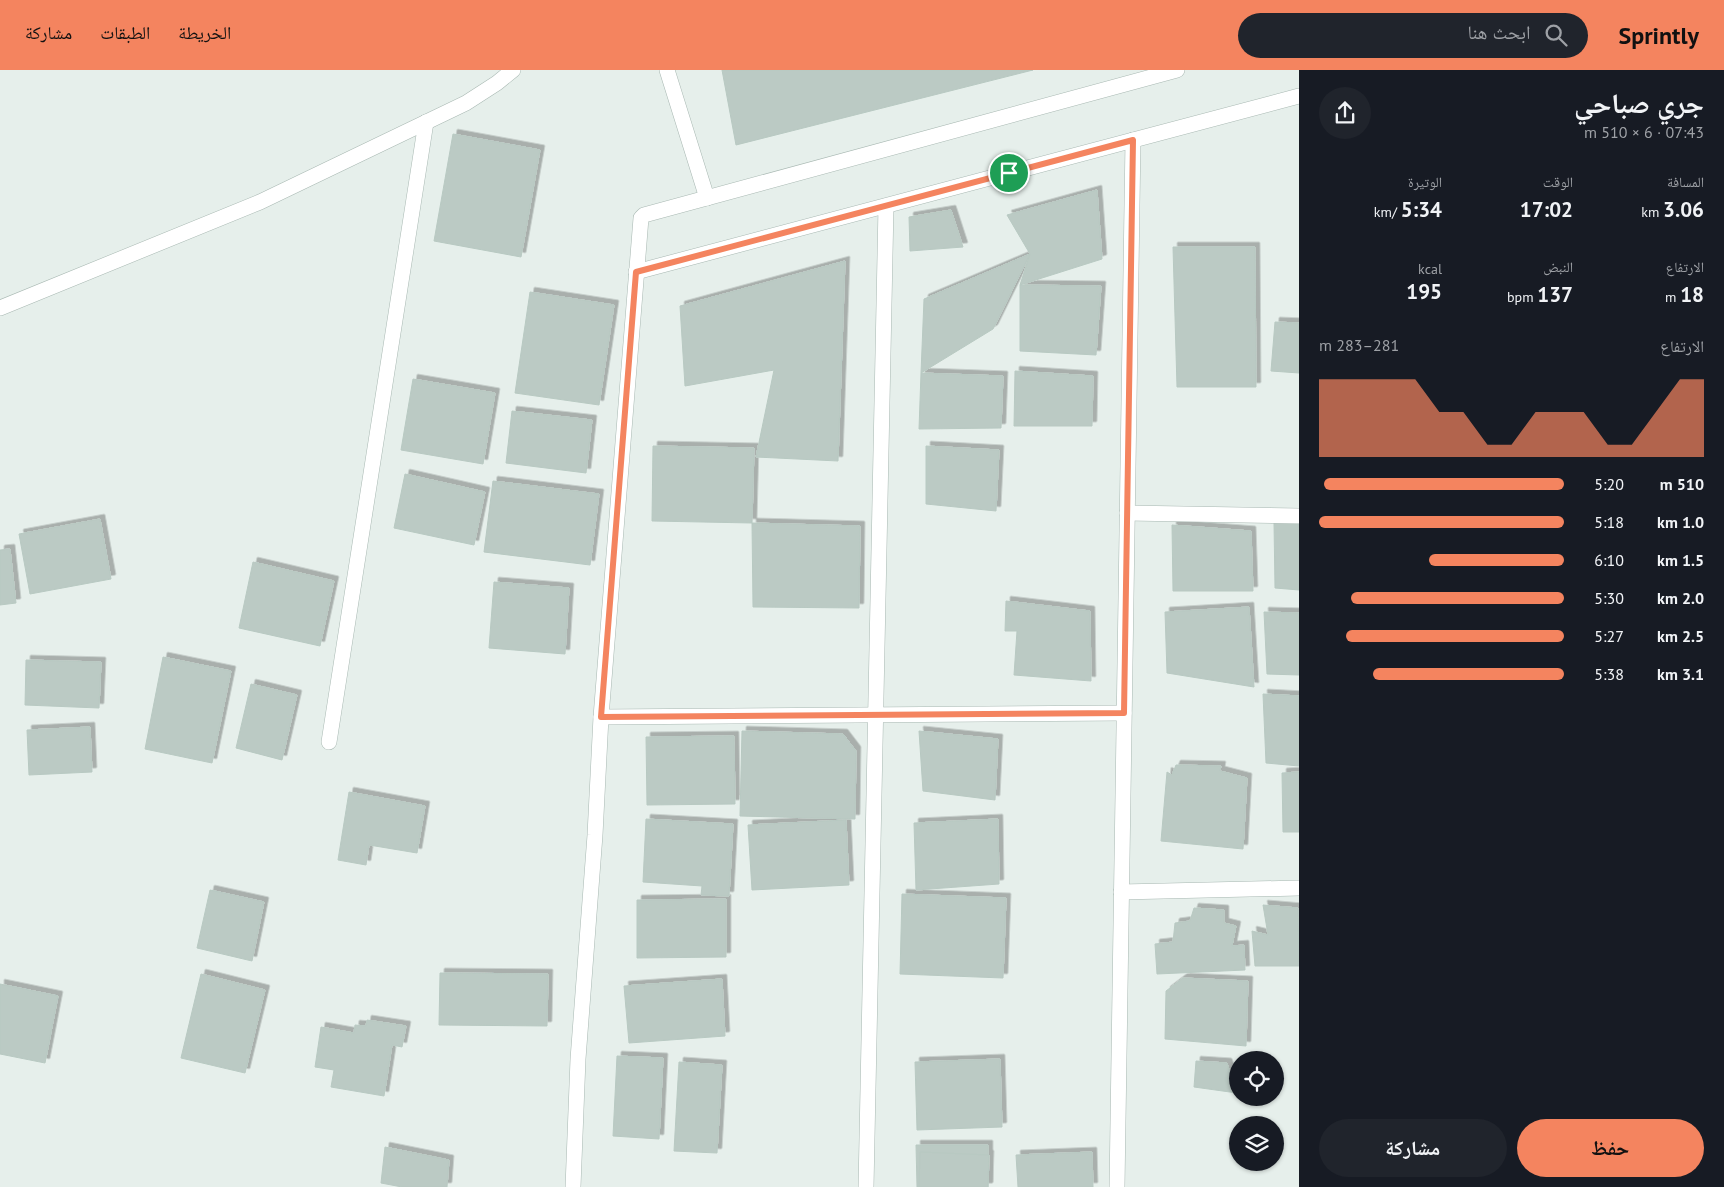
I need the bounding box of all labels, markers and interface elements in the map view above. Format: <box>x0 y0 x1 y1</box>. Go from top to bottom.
search box <box>1238 13 1588 58</box>
text: ابحث هنا <box>1467 20 1530 44</box>
text: Sprintly <box>1618 20 1699 51</box>
text: مشاركة <box>25 21 72 44</box>
text: الطبقات <box>100 21 150 44</box>
text: الخريطة <box>178 21 231 44</box>
icon: search <box>1542 21 1570 49</box>
text: جري صباحي <box>1574 84 1704 121</box>
button: share <box>1319 87 1371 139</box>
text: 07:43 · 6 × 510 m <box>1584 122 1704 142</box>
pin <box>988 152 1030 194</box>
icon: arrive <box>995 159 1023 187</box>
text: الوتيرة <box>1408 173 1442 191</box>
text: الوقت <box>1543 173 1573 191</box>
text: المسافة <box>1667 173 1704 191</box>
text: 5:34 <box>1401 196 1442 223</box>
text: 17:02 <box>1520 196 1573 223</box>
text: 3.06 <box>1663 196 1704 223</box>
text: /km <box>1374 203 1401 221</box>
text: km <box>1641 203 1663 221</box>
text: النبض <box>1543 258 1573 276</box>
text: الارتفاع <box>1666 258 1704 276</box>
text: kcal <box>1418 260 1442 278</box>
text: 195 <box>1406 278 1442 305</box>
text: 137 <box>1537 281 1573 308</box>
text: 18 <box>1680 281 1704 308</box>
text: bpm <box>1507 288 1537 306</box>
text: m <box>1665 288 1680 306</box>
text: 281–283 m <box>1319 335 1399 355</box>
text: الارتفاع <box>1660 336 1704 356</box>
text: 5:20 <box>1594 474 1624 494</box>
text: 510 m <box>1660 474 1704 494</box>
text: 5:18 <box>1594 512 1624 532</box>
text: 1.0 km <box>1657 512 1704 532</box>
text: 6:10 <box>1594 550 1624 570</box>
text: 1.5 km <box>1657 550 1704 570</box>
text: 5:30 <box>1594 588 1624 608</box>
text: 2.0 km <box>1657 588 1704 608</box>
text: 5:27 <box>1594 626 1624 646</box>
text: 2.5 km <box>1657 626 1704 646</box>
text: 5:38 <box>1594 664 1624 684</box>
text: 3.1 km <box>1657 664 1704 684</box>
map controls <box>1229 1051 1284 1171</box>
button: locate <box>1229 1051 1284 1106</box>
button: layers <box>1229 1116 1284 1171</box>
button: مشاركة <box>1319 1119 1507 1177</box>
button: حفظ <box>1517 1119 1704 1177</box>

